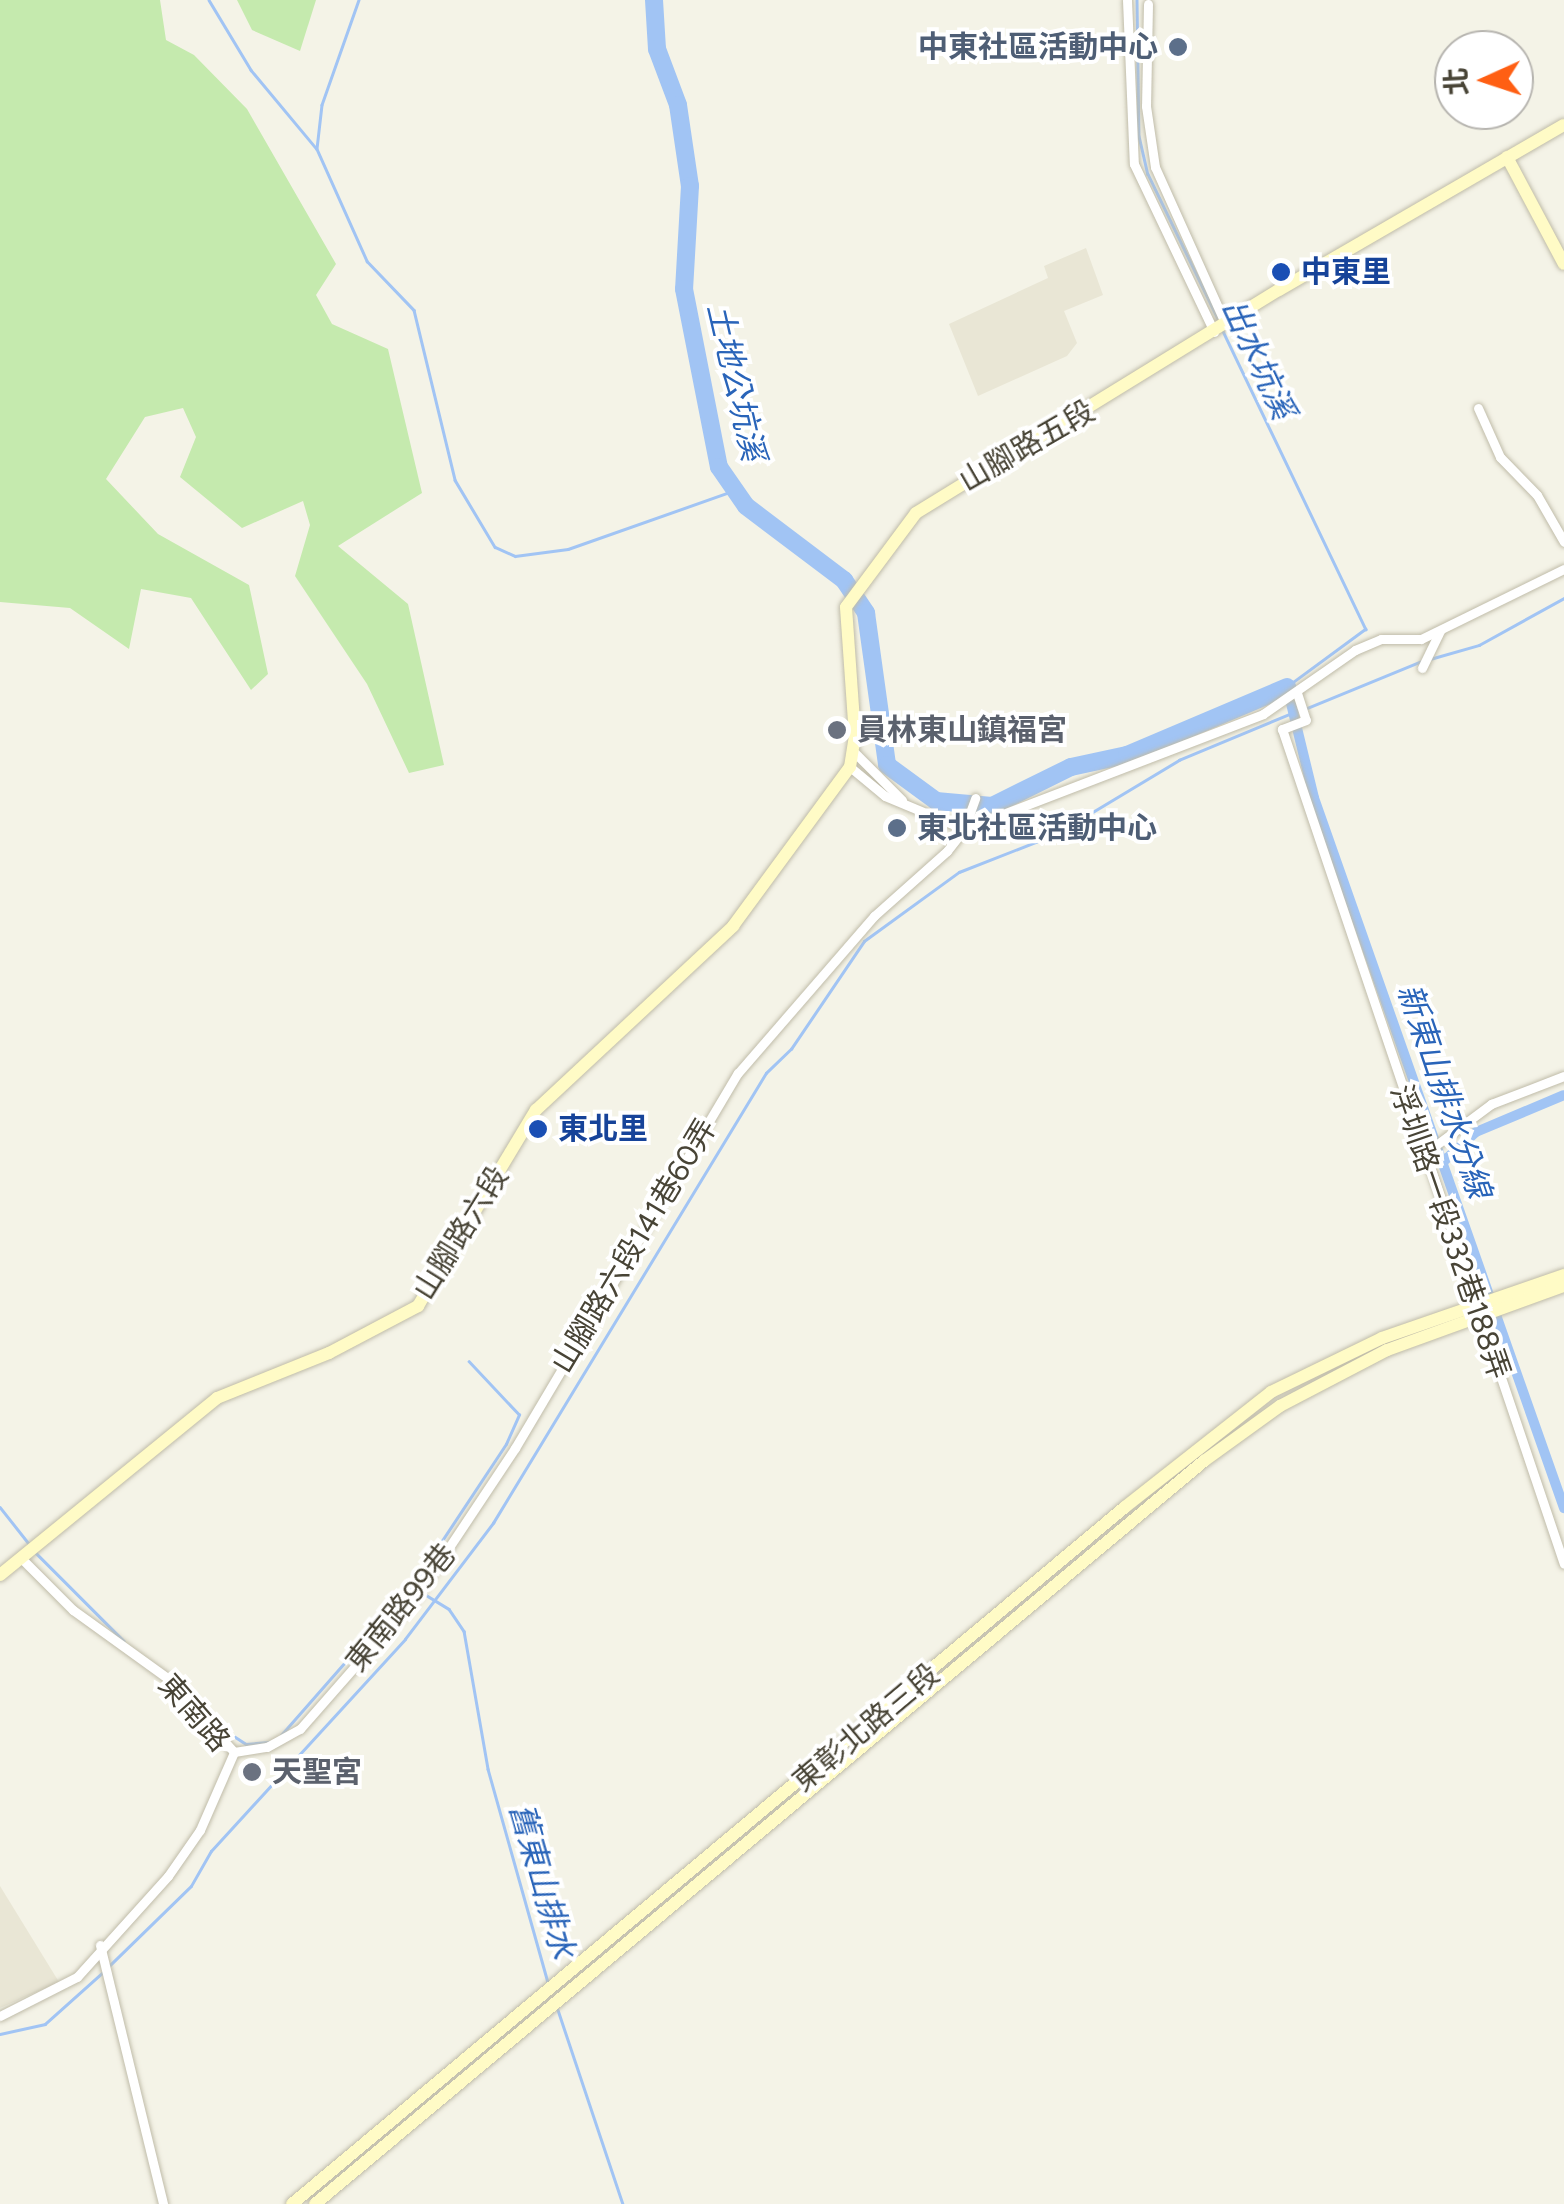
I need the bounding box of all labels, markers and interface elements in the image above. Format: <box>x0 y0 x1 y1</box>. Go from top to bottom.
place label: 中東社區活動中心 <box>918 29 1158 65</box>
north arrow <box>1434 30 1534 130</box>
marker: 中東社區活動中心 <box>1167 36 1189 58</box>
text: 北 <box>1438 67 1474 96</box>
place label: 中東里 <box>1301 254 1391 290</box>
marker: 中東里 <box>1270 261 1292 283</box>
water label: 出水坑溪 <box>1214 293 1302 425</box>
water label: 土地公坑溪 <box>699 300 773 464</box>
street label: 山腳路五段 <box>953 393 1101 499</box>
place label: 員林東山鎮福宮 <box>857 712 1067 748</box>
marker: 員林東山鎮福宮 <box>826 719 848 741</box>
place label: 東北社區活動中心 <box>917 810 1157 846</box>
marker: 東北社區活動中心 <box>886 817 908 839</box>
water label: 新東山排水分線 <box>1389 979 1499 1203</box>
street label: 浮圳路一段332巷188弄 <box>1383 1080 1517 1384</box>
place label: 東北里 <box>558 1111 648 1147</box>
street label: 山腳路六段141巷60弄 <box>544 1113 724 1379</box>
marker: 東北里 <box>527 1118 549 1140</box>
street label: 山腳路六段 <box>406 1160 516 1306</box>
street label: 東南路99巷 <box>339 1537 463 1679</box>
street label: 東彰北路三段 <box>785 1656 947 1800</box>
street label: 東南路 <box>151 1667 237 1759</box>
place label: 天聖宮 <box>272 1754 362 1790</box>
marker: 天聖宮 <box>241 1761 263 1783</box>
water label: 舊東山排水 <box>501 1799 583 1963</box>

